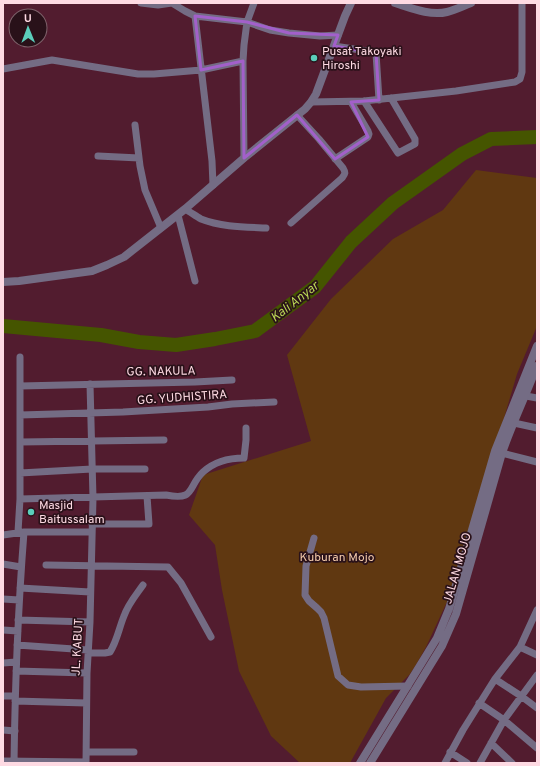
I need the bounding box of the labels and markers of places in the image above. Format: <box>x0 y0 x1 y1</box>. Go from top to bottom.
place label: Pusat Takoyaki Hiroshi <box>322 44 402 74</box>
marker: Pusat Takoyaki Hiroshi <box>309 53 319 63</box>
place label: Masjid Baitussalam <box>39 498 105 528</box>
marker: Masjid Baitussalam <box>26 507 36 517</box>

